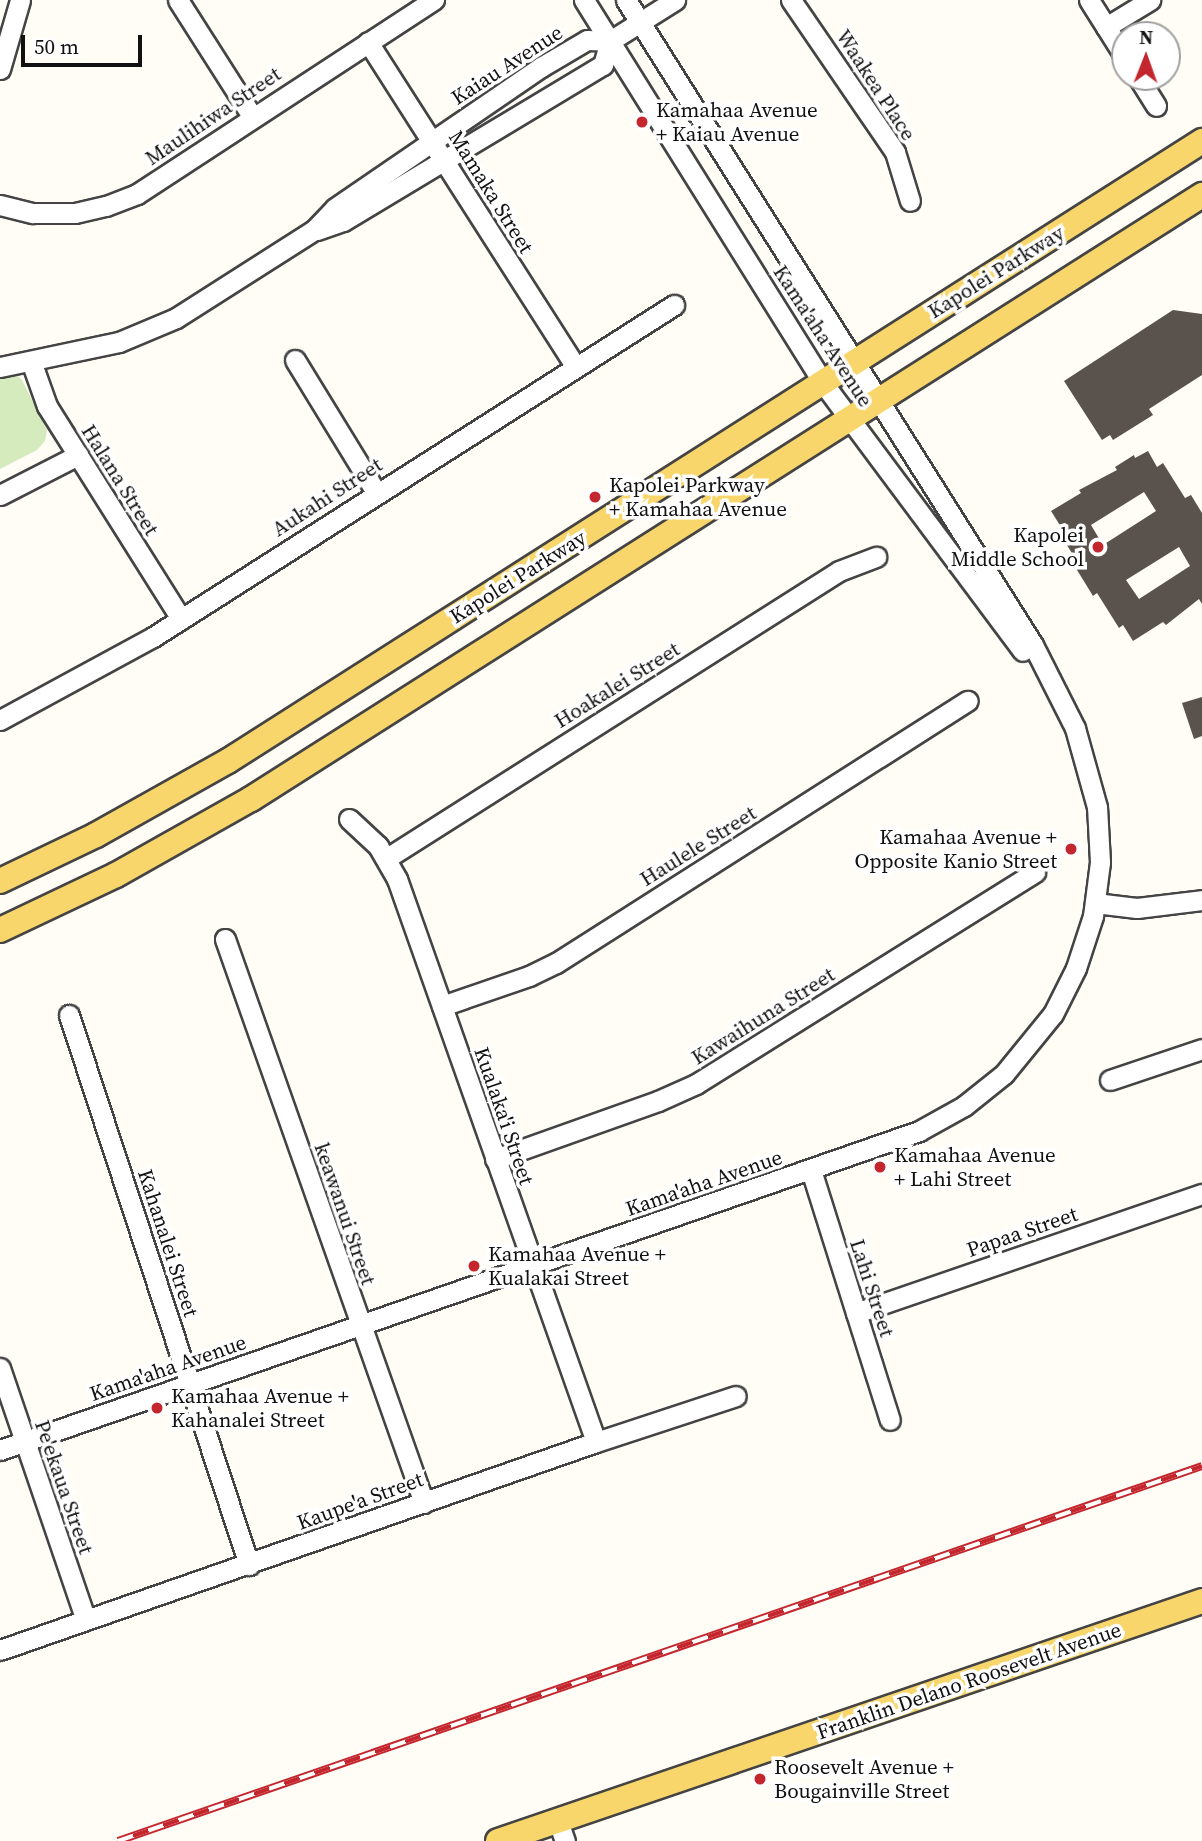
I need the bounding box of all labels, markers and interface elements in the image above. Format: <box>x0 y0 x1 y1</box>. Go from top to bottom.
street label: Kaiau Avenue <box>447 20 567 110</box>
scale bar <box>24 21 145 65</box>
north arrow <box>1111 21 1181 91</box>
text: N <box>1139 24 1153 50</box>
street label: Waakea Place <box>831 25 921 145</box>
text: 50 m <box>34 32 79 61</box>
street label: Maulihiwa Street <box>140 61 286 171</box>
place label: Kamahaa Avenue + Kaiau Avenue <box>656 97 818 147</box>
marker: Kamahaa Avenue + Kaiau Avenue <box>634 114 650 130</box>
street label: Mamaka Street <box>443 126 539 258</box>
street label: Kapolei Parkway <box>923 220 1069 324</box>
street label: Kama'aha Avenue <box>768 260 878 412</box>
street label: Halana Street <box>76 420 164 540</box>
street label: Aukahi Street <box>267 452 387 542</box>
place label: Kapolei Parkway + Kamahaa Avenue <box>609 472 787 522</box>
marker: Kapolei Parkway + Kamahaa Avenue <box>587 489 603 505</box>
place label: Kapolei Middle School <box>951 522 1084 572</box>
street label: Kapolei Parkway <box>445 525 591 629</box>
marker: Kapolei Middle School <box>1090 539 1106 555</box>
street label: Hoakalei Street <box>550 636 684 734</box>
street label: Haulele Street <box>635 800 761 892</box>
place label: Kamahaa Avenue + Opposite Kanio Street <box>854 824 1057 874</box>
marker: Kamahaa Avenue + Opposite Kanio Street <box>1063 841 1079 857</box>
street label: Kawaihuna Street <box>687 962 839 1070</box>
street label: Kualaka'i Street <box>469 1044 539 1188</box>
street label: keawanui Street <box>309 1140 381 1288</box>
place label: Kamahaa Avenue + Lahi Street <box>894 1142 1056 1192</box>
street label: Kama'aha Avenue <box>622 1144 786 1222</box>
marker: Kamahaa Avenue + Lahi Street <box>872 1159 888 1175</box>
street label: Kahanalei Street <box>132 1166 204 1320</box>
street label: Papaa Street <box>963 1201 1081 1263</box>
street label: Lahi Street <box>844 1236 900 1340</box>
place label: Kamahaa Avenue + Kualakai Street <box>488 1241 666 1291</box>
marker: Kamahaa Avenue + Kualakai Street <box>466 1258 482 1274</box>
street label: Kama'aha Avenue <box>86 1329 250 1407</box>
place label: Kamahaa Avenue + Kahanalei Street <box>171 1383 349 1433</box>
marker: Kamahaa Avenue + Kahanalei Street <box>149 1400 165 1416</box>
street label: Pe'ekaua Street <box>29 1417 99 1557</box>
street label: Kaupe'a Street <box>294 1467 426 1535</box>
street label: Franklin Delano Roosevelt Avenue <box>814 1617 1124 1745</box>
place label: Roosevelt Avenue + Bougainville Street <box>774 1754 954 1804</box>
marker: Roosevelt Avenue + Bougainville Street <box>752 1771 768 1787</box>

